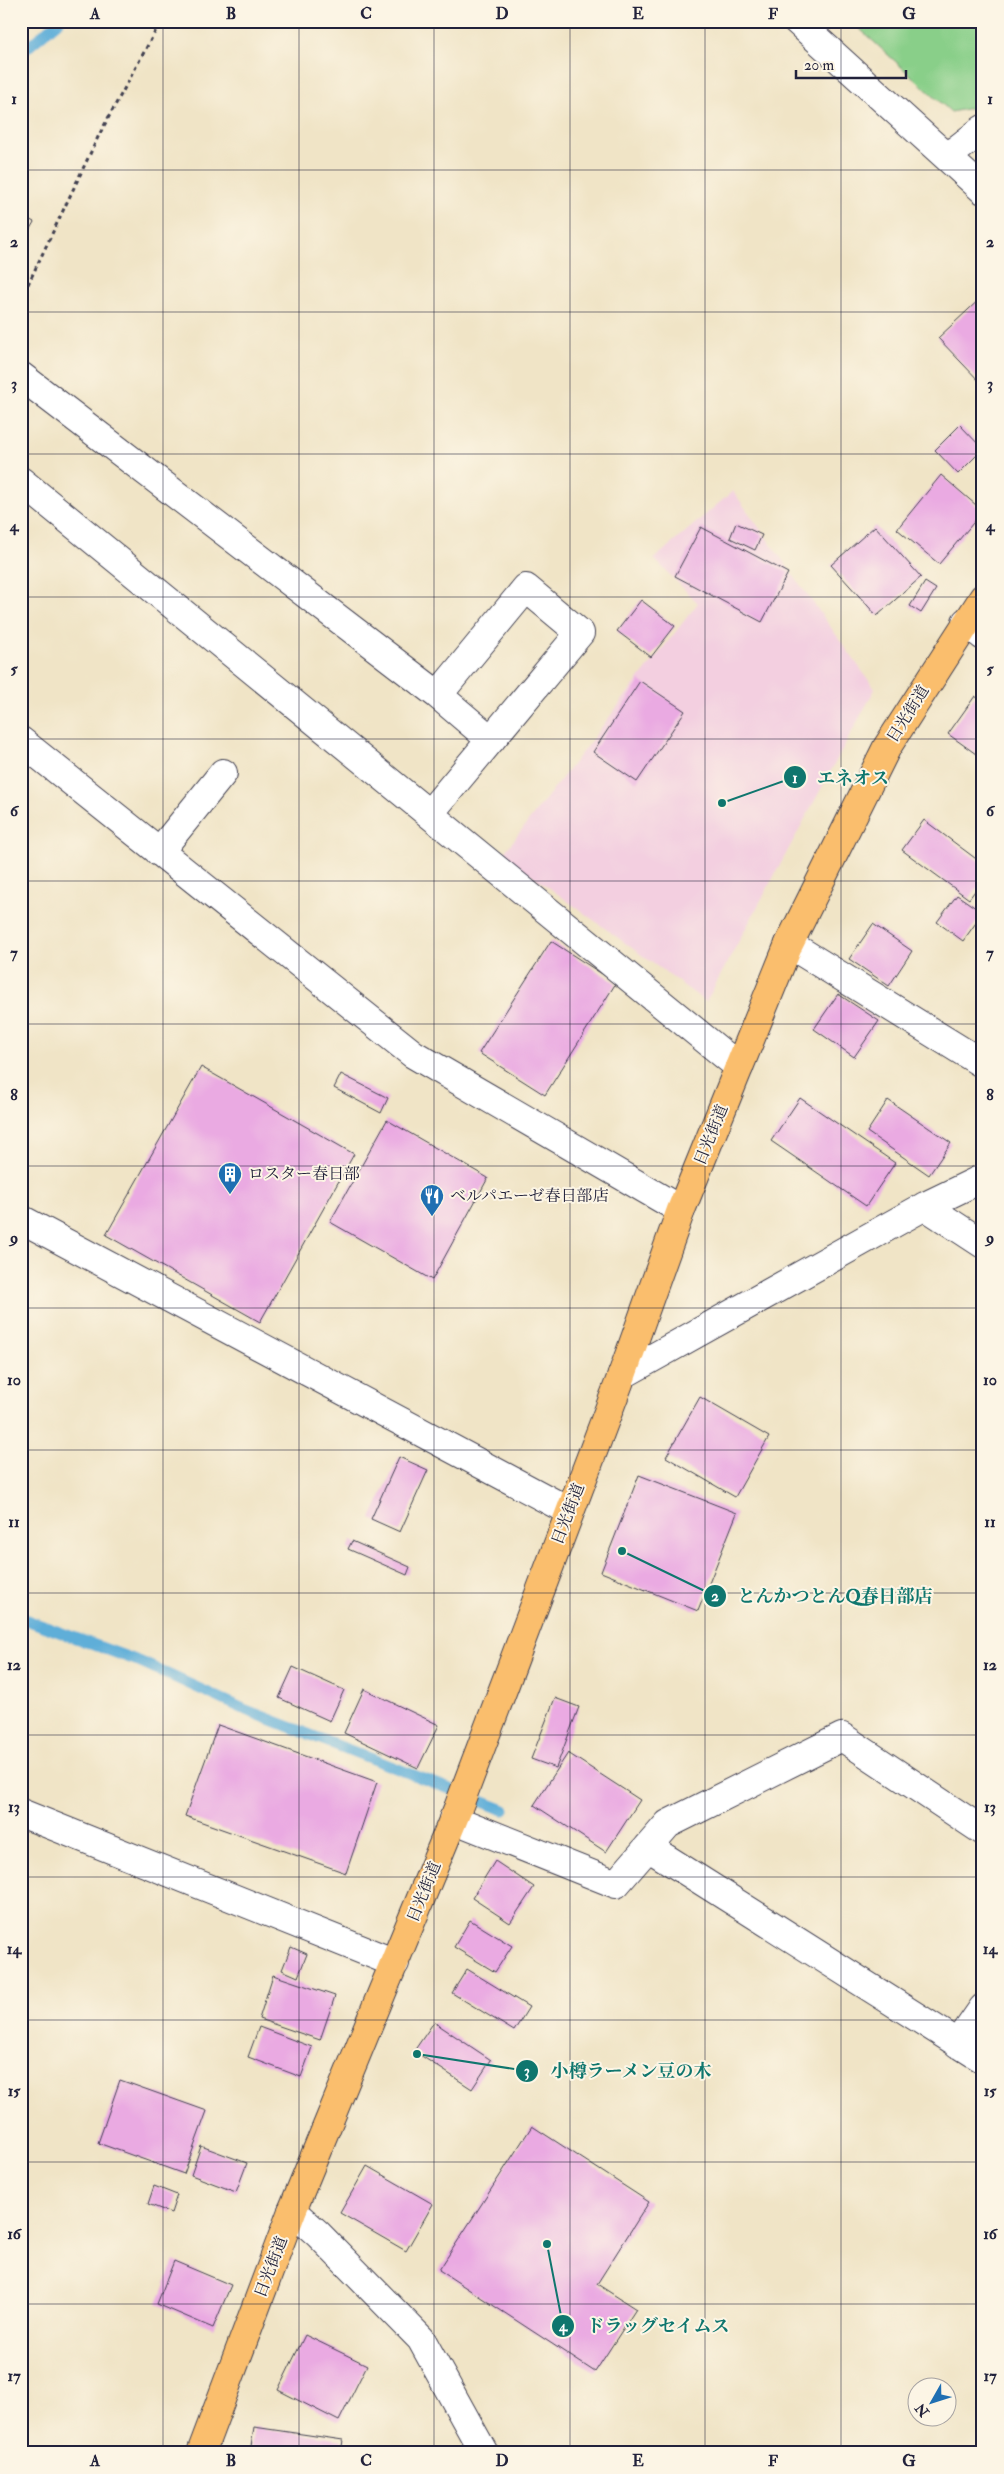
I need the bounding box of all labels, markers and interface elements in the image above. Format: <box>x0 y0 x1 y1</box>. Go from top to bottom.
text: A <box>89 4 101 24</box>
text: B <box>226 4 236 24</box>
text: C <box>360 4 372 24</box>
text: D <box>495 4 509 24</box>
text: E <box>632 4 644 24</box>
text: F <box>768 4 778 24</box>
text: G <box>902 4 916 24</box>
scale bar <box>796 48 906 80</box>
text: 20 m <box>804 56 834 75</box>
text: 1 <box>11 89 17 109</box>
text: 1 <box>987 89 993 109</box>
text: 2 <box>10 232 18 252</box>
text: 2 <box>986 232 994 252</box>
text: 3 <box>11 374 17 394</box>
text: 3 <box>987 374 993 394</box>
text: 4 <box>9 516 20 536</box>
text: 4 <box>985 516 996 536</box>
text: 5 <box>10 659 18 679</box>
text: 5 <box>986 659 994 679</box>
street label: 日光街道 <box>883 682 933 746</box>
callout: エネオス <box>782 761 899 794</box>
text: エネオス <box>817 767 889 790</box>
text: 1 <box>792 769 798 788</box>
text: 6 <box>10 801 20 821</box>
text: 6 <box>986 801 996 821</box>
text: 7 <box>10 943 18 963</box>
text: 7 <box>986 943 994 963</box>
text: 8 <box>10 1085 18 1105</box>
text: 8 <box>986 1085 994 1105</box>
street label: 日光街道 <box>690 1102 732 1168</box>
building icon: ロスター春日部 <box>217 1161 243 1195</box>
place label: ロスター春日部 <box>248 1164 360 1184</box>
restaurant icon: ベルパエーゼ春日部店 <box>419 1183 445 1217</box>
place label: ベルパエーゼ春日部店 <box>450 1186 609 1206</box>
text: 9 <box>8 1228 18 1248</box>
text: 9 <box>984 1228 994 1248</box>
text: 10 <box>7 1370 21 1390</box>
text: 10 <box>983 1370 997 1390</box>
street label: 日光街道 <box>547 1481 589 1547</box>
text: 11 <box>8 1512 20 1532</box>
text: 11 <box>984 1512 996 1532</box>
callout: とんかつとんQ春日部店 <box>703 1579 943 1612</box>
text: とんかつとんQ春日部店 <box>737 1585 933 1608</box>
text: 2 <box>711 1587 719 1606</box>
text: 12 <box>7 1655 21 1675</box>
text: 12 <box>983 1655 997 1675</box>
text: 13 <box>8 1797 20 1817</box>
text: 13 <box>984 1797 996 1817</box>
street label: 日光街道 <box>403 1859 445 1925</box>
text: 14 <box>7 1939 23 1959</box>
text: 14 <box>983 1939 999 1959</box>
callout: 小樽ラーメン豆の木 <box>515 2055 722 2088</box>
text: 小樽ラーメン豆の木 <box>550 2060 712 2083</box>
text: 3 <box>524 2062 530 2081</box>
text: 15 <box>8 2081 21 2101</box>
text: 15 <box>984 2081 997 2101</box>
text: 16 <box>7 2224 23 2244</box>
text: 16 <box>983 2224 999 2244</box>
street label: 日光街道 <box>250 2234 292 2300</box>
callout: ドラッグセイムス <box>551 2310 740 2343</box>
text: ドラッグセイムス <box>586 2315 730 2338</box>
text: 4 <box>558 2317 568 2336</box>
text: 17 <box>7 2366 21 2386</box>
text: 17 <box>983 2366 997 2386</box>
north arrow <box>906 2376 956 2426</box>
text: N <box>911 2399 933 2421</box>
text: A <box>89 2451 101 2471</box>
text: B <box>226 2451 236 2471</box>
text: C <box>360 2451 372 2471</box>
text: D <box>495 2451 509 2471</box>
text: E <box>632 2451 644 2471</box>
text: F <box>768 2451 778 2471</box>
text: G <box>902 2451 916 2471</box>

